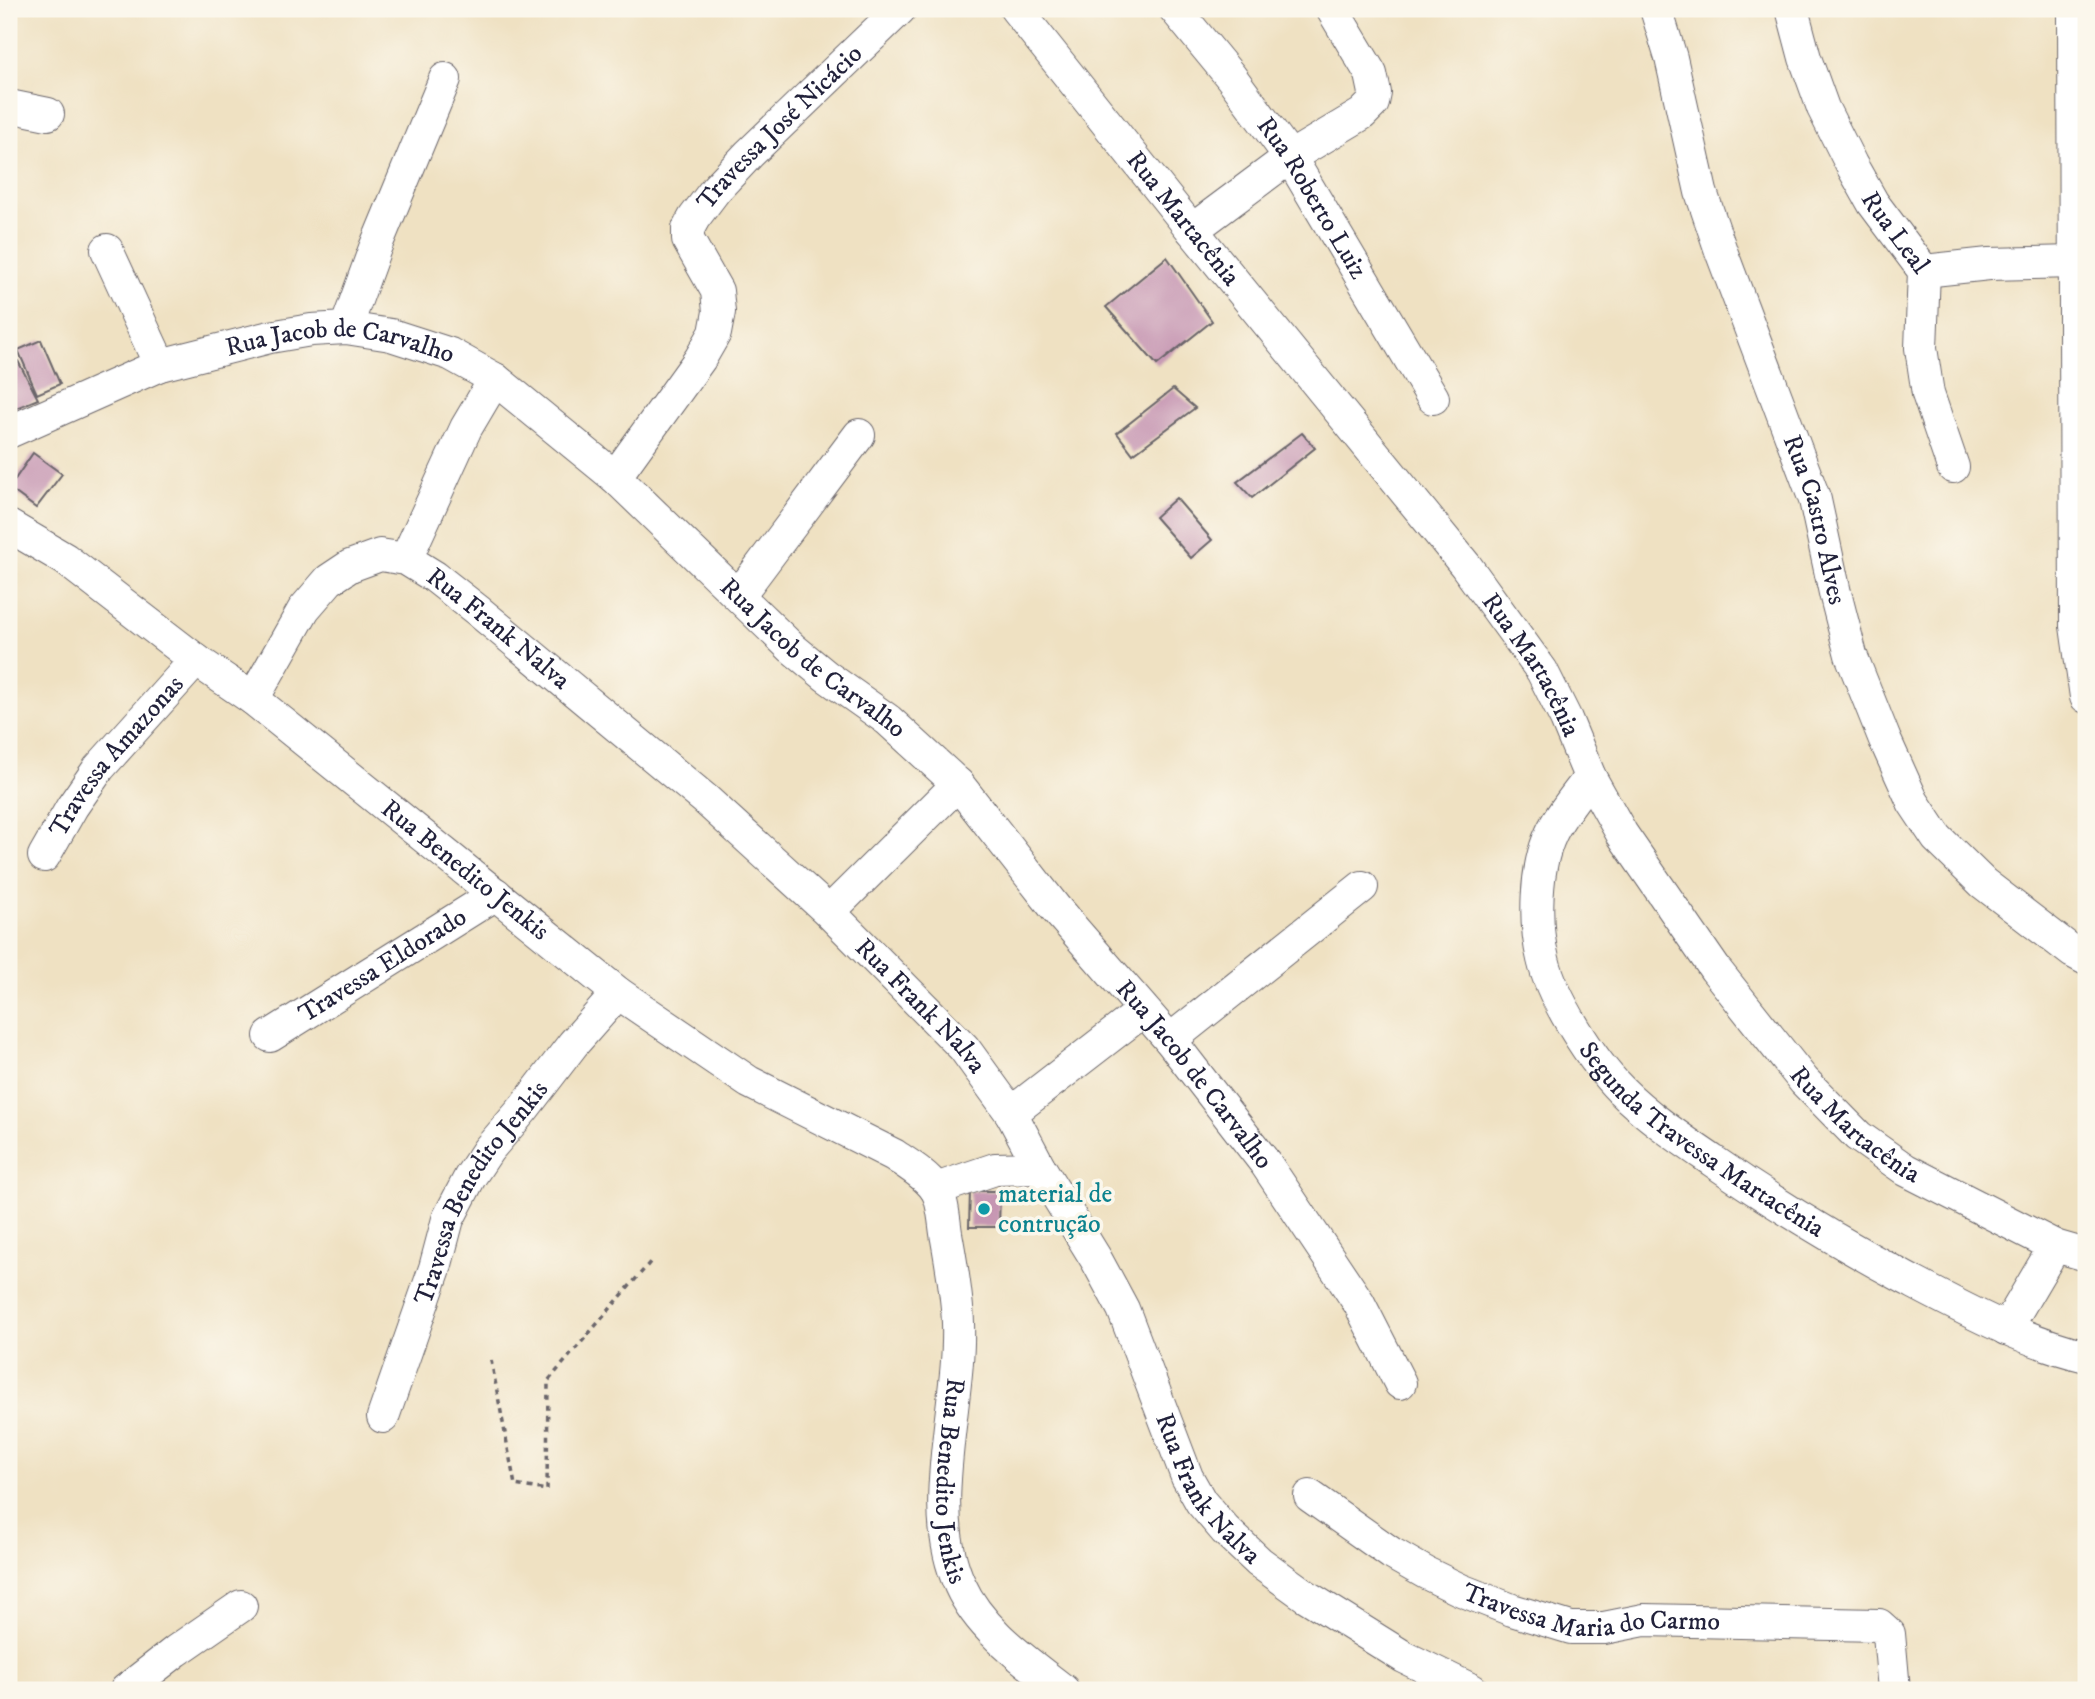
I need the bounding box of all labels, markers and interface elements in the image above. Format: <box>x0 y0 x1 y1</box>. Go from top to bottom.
street label: Travessa José Nicácio <box>689 37 869 217</box>
street label: Rua Roberto Luiz <box>1249 110 1375 285</box>
street label: Rua Martacênia <box>1119 144 1247 293</box>
street label: Rua Leal <box>1853 186 1937 280</box>
street label: Rua Jacob de Carvalho <box>222 312 459 371</box>
street label: Rua Castro Alves <box>1775 430 1854 608</box>
street label: Rua Frank Nalva <box>420 560 577 697</box>
street label: Rua Jacob de Carvalho <box>713 571 913 745</box>
street label: Rua Martacênia <box>1474 586 1588 741</box>
street label: Travessa Amazonas <box>42 668 191 843</box>
street label: Rua Benedito Jenkis <box>374 792 556 948</box>
street label: Travessa Eldorado <box>293 900 473 1030</box>
street label: Rua Frank Nalva <box>848 931 994 1080</box>
street label: Rua Jacob de Carvalho <box>1109 973 1280 1176</box>
street label: Segunda Travessa Martacênia <box>1571 1035 1830 1245</box>
street label: Rua Martacênia <box>1782 1060 1925 1191</box>
street label: Travessa Benedito Jenkis <box>407 1074 556 1309</box>
place label: material de contrução <box>998 1178 1112 1241</box>
marker: material de contrução <box>976 1201 992 1217</box>
street label: Rua Benedito Jenkis <box>928 1376 974 1589</box>
street label: Rua Frank Nalva <box>1148 1408 1268 1572</box>
street label: Travessa Maria do Carmo <box>1458 1576 1720 1645</box>

